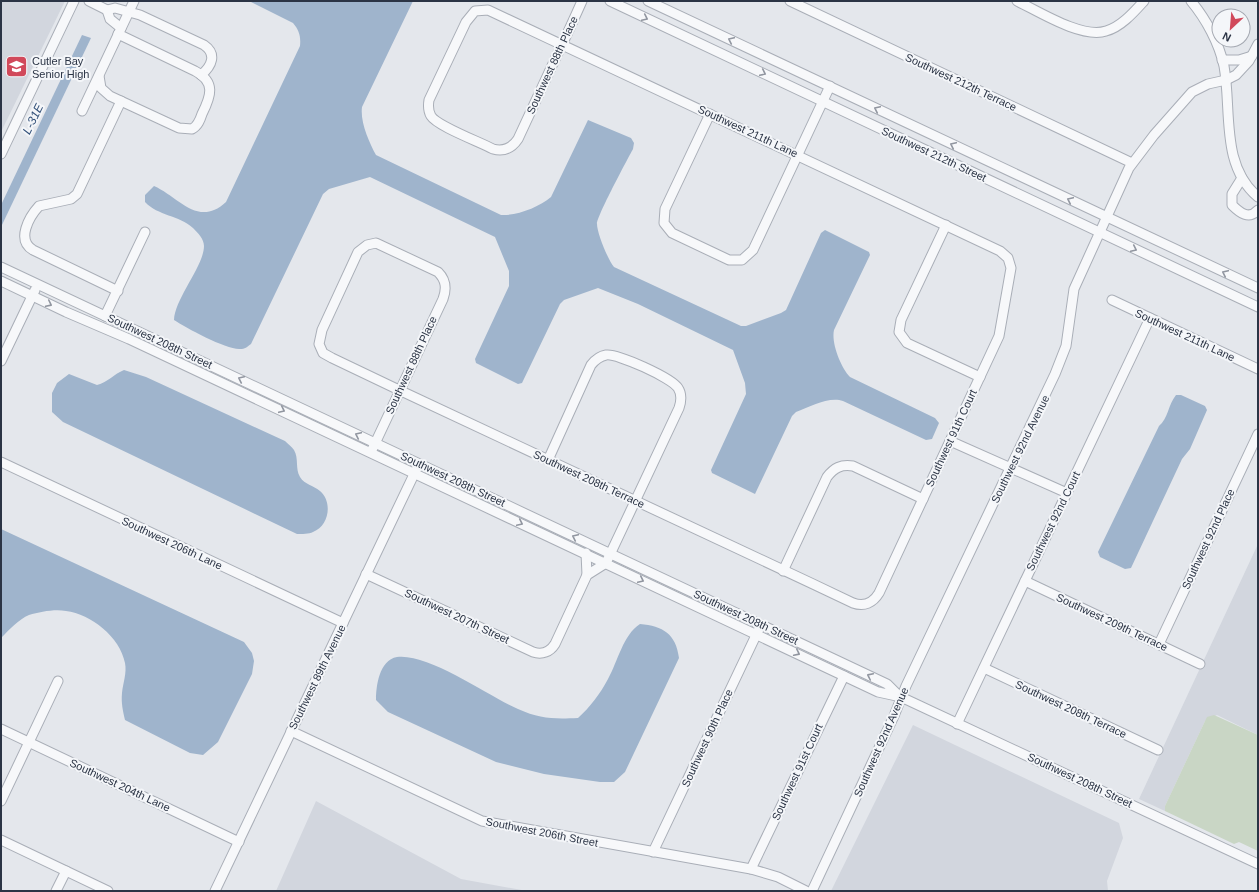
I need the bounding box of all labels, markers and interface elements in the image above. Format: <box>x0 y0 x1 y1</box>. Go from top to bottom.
north arrow <box>1211 8 1251 48</box>
one-way arrow <box>641 13 649 21</box>
street label: Southwest 88th Place <box>524 14 580 116</box>
text: N <box>1220 30 1233 44</box>
one-way arrow <box>728 37 735 45</box>
street label: Southwest 212th Terrace <box>903 51 1019 113</box>
school or university icon: Cutler Bay Senior High <box>4 54 30 80</box>
place label: Cutler Bay Senior High <box>32 55 89 80</box>
one-way arrow <box>758 68 766 76</box>
water label: L-31E <box>20 101 47 136</box>
street label: Southwest 211th Lane <box>696 103 800 159</box>
one-way arrow <box>873 106 881 114</box>
street label: Southwest 212th Street <box>880 124 988 184</box>
one-way arrow <box>949 142 957 150</box>
one-way arrow <box>1067 197 1075 205</box>
one-way arrow <box>1130 244 1137 252</box>
one-way arrow <box>1221 270 1229 278</box>
one-way arrow <box>45 299 52 307</box>
street label: Southwest 211th Lane <box>1133 307 1237 363</box>
street label: Southwest 208th Street <box>106 311 214 371</box>
street label: Southwest 88th Place <box>383 314 439 416</box>
one-way arrow <box>237 376 245 384</box>
street label: Southwest 91th Court <box>923 388 979 488</box>
street label: Southwest 92nd Avenue <box>989 393 1051 505</box>
one-way arrow <box>277 405 285 413</box>
one-way arrow <box>355 432 363 440</box>
street label: Southwest 208th Terrace <box>531 448 647 510</box>
street label: Southwest 208th Street <box>399 449 507 509</box>
street label: Southwest 92nd Court <box>1024 469 1082 573</box>
street label: Southwest 92nd Place <box>1179 487 1237 591</box>
street label: Southwest 206th Lane <box>120 514 224 572</box>
one-way arrow <box>516 518 523 526</box>
one-way arrow <box>572 533 579 541</box>
one-way arrow <box>637 575 645 583</box>
street label: Southwest 207th Street <box>403 586 511 646</box>
street label: Southwest 208th Street <box>692 587 800 647</box>
street label: Southwest 209th Terrace <box>1054 591 1170 653</box>
street label: Southwest 89th Avenue <box>286 623 348 731</box>
one-way arrow <box>793 648 800 656</box>
one-way arrow <box>866 673 874 681</box>
street label: Southwest 208th Terrace <box>1013 678 1129 740</box>
street label: Southwest 92nd Avenue <box>851 685 911 799</box>
street label: Southwest 90th Place <box>679 687 735 789</box>
street label: Southwest 91st Court <box>769 722 825 822</box>
street label: Southwest 208th Street <box>1026 750 1134 810</box>
street label: Southwest 204th Lane <box>68 756 172 814</box>
street label: Southwest 206th Street <box>485 815 599 849</box>

